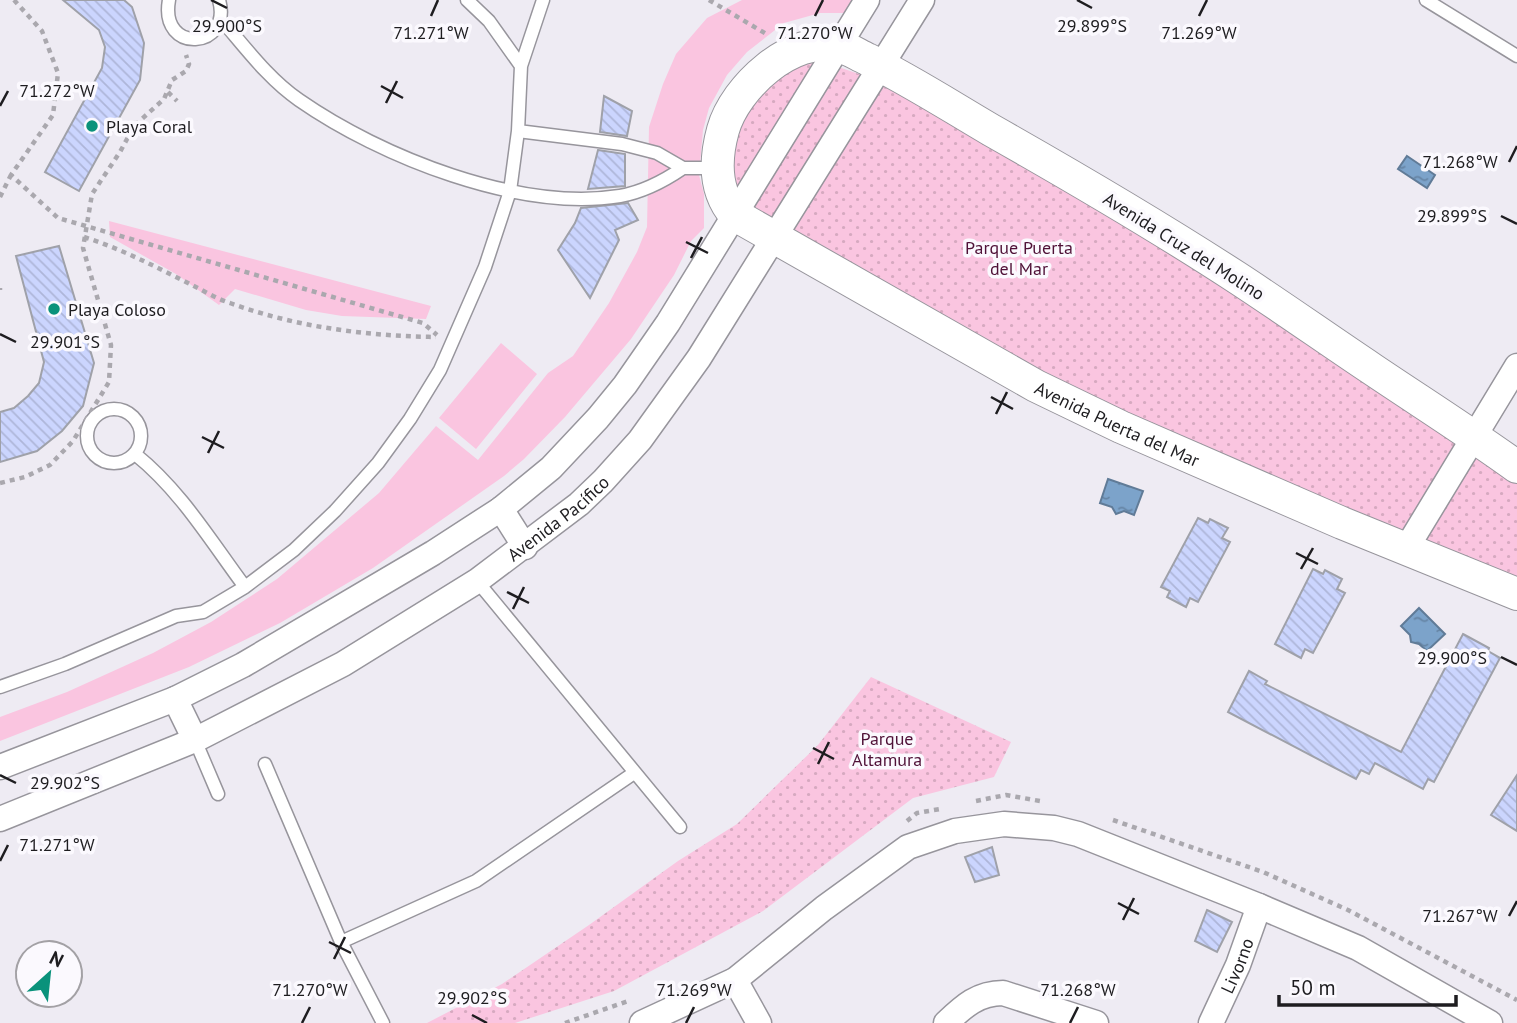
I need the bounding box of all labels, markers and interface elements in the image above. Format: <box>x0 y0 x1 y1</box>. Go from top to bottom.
text: 29.900°S <box>192 14 262 37</box>
text: 29.899°S <box>1057 14 1127 37</box>
text: 71.271°W <box>393 21 469 44</box>
text: 71.270°W <box>777 21 853 44</box>
text: 71.269°W <box>1161 21 1237 44</box>
text: 71.272°W <box>19 79 95 102</box>
place label: Playa Coral <box>106 115 193 138</box>
marker: Playa Coral <box>84 118 100 134</box>
text: 71.268°W <box>1422 150 1498 173</box>
street label: Avenida Cruz del Molino <box>1099 187 1269 305</box>
text: 29.899°S <box>1417 204 1487 227</box>
park label: Parque Puerta del Mar <box>965 236 1073 280</box>
place label: Playa Coloso <box>68 298 166 321</box>
marker: Playa Coloso <box>46 301 62 317</box>
text: 29.901°S <box>30 330 100 353</box>
street label: Avenida Puerta del Mar <box>1031 376 1203 471</box>
street label: Avenida Pacífico <box>502 470 614 566</box>
text: 29.900°S <box>1417 646 1487 669</box>
park label: Parque Altamura <box>852 727 922 771</box>
text: 29.902°S <box>30 771 100 794</box>
text: 71.271°W <box>19 833 95 856</box>
text: 71.267°W <box>1422 904 1498 927</box>
street label: Livorno <box>1215 935 1258 997</box>
north arrow <box>14 939 84 1009</box>
text: N <box>46 945 68 972</box>
scale bar <box>1279 964 1456 1008</box>
text: 50 m <box>1290 974 1336 1001</box>
text: 71.270°W <box>272 978 348 1001</box>
text: 71.269°W <box>656 978 732 1001</box>
text: 71.268°W <box>1040 978 1116 1001</box>
text: 29.902°S <box>437 986 507 1009</box>

